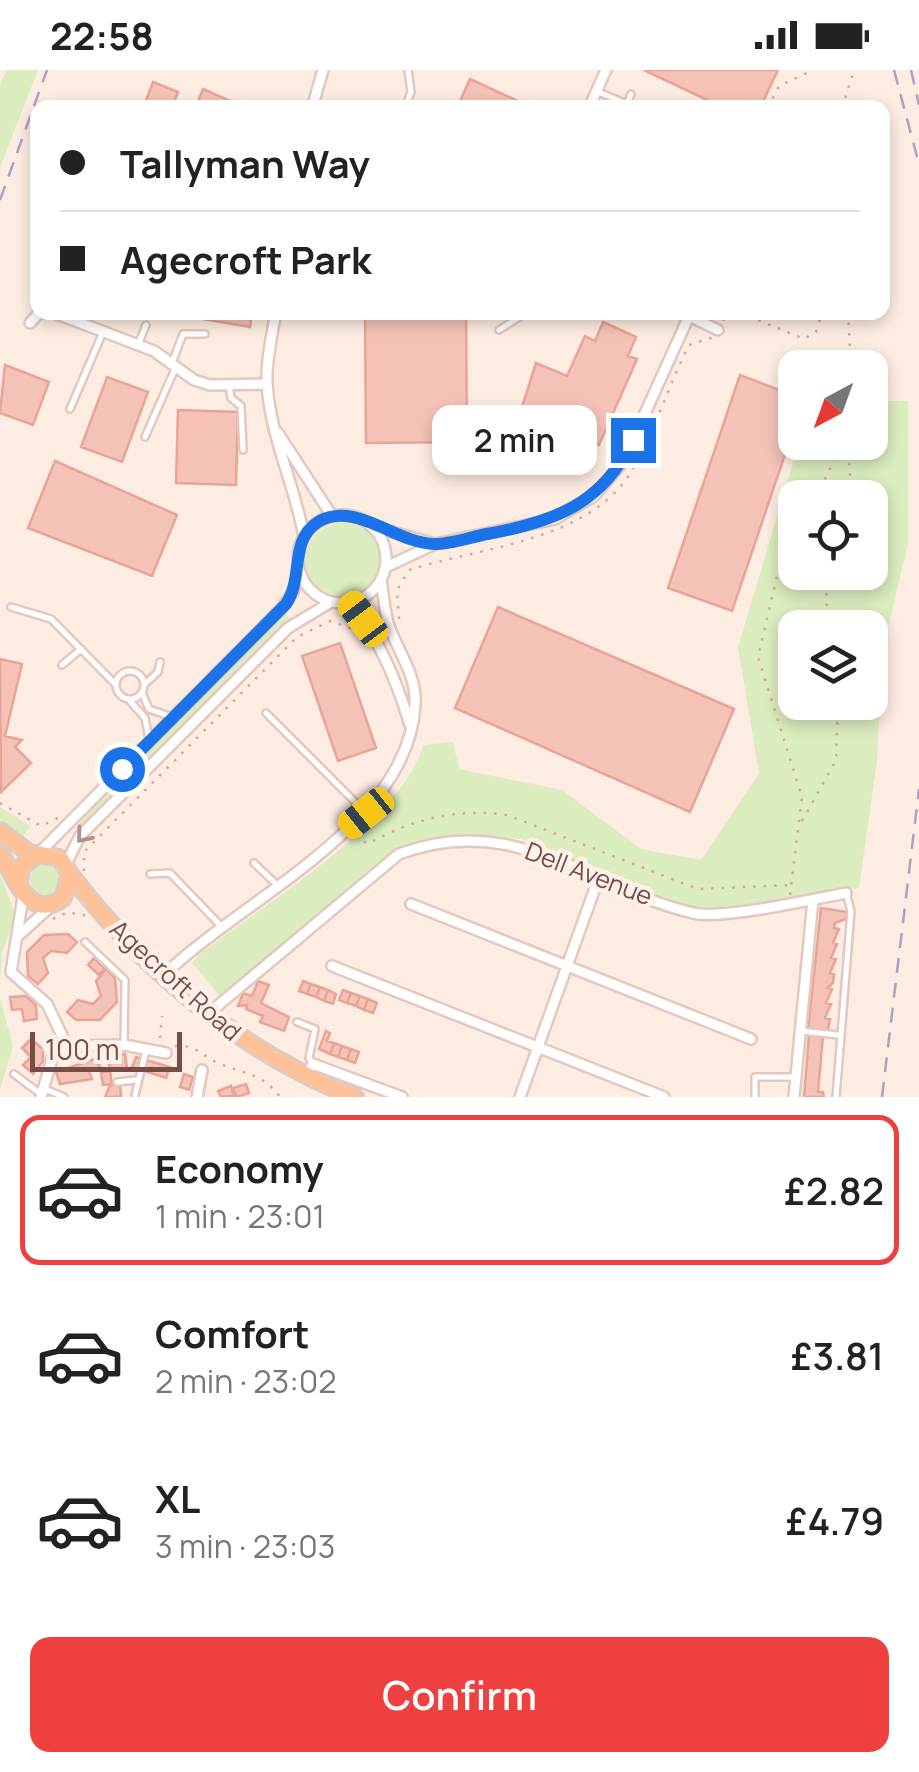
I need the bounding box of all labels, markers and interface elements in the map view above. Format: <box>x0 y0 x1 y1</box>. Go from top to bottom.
text: 22:58 <box>50 9 154 61</box>
text: Tallyman Way <box>120 137 370 189</box>
text: Agecroft Park <box>120 233 372 285</box>
north arrow <box>778 350 888 460</box>
map controls <box>778 350 888 720</box>
callout: 2 min <box>433 405 598 475</box>
text: 2 min <box>474 418 555 462</box>
route end <box>611 418 656 463</box>
button: locate <box>778 480 888 590</box>
car <box>333 586 393 652</box>
button: layers <box>778 610 888 720</box>
route start <box>100 747 145 792</box>
car <box>333 782 399 844</box>
one-way arrow <box>77 825 95 843</box>
street label: Dell Avenue <box>520 833 658 913</box>
street label: Agecroft Road <box>103 912 249 1048</box>
scale bar <box>30 1027 182 1071</box>
text: 100 m <box>45 1030 119 1068</box>
text: Economy <box>155 1142 324 1194</box>
icon: car <box>35 1145 125 1235</box>
text: £2.82 <box>784 1164 884 1216</box>
text: 1 min · 23:01 <box>155 1194 325 1238</box>
text: Comfort <box>155 1307 309 1359</box>
icon: car <box>35 1310 125 1400</box>
text: £3.81 <box>791 1329 884 1381</box>
text: 2 min · 23:02 <box>155 1359 337 1403</box>
text: XL <box>155 1472 200 1524</box>
icon: car <box>35 1475 125 1565</box>
text: £4.79 <box>786 1494 884 1546</box>
text: 3 min · 23:03 <box>155 1524 335 1568</box>
button: Confirm <box>30 1637 889 1752</box>

